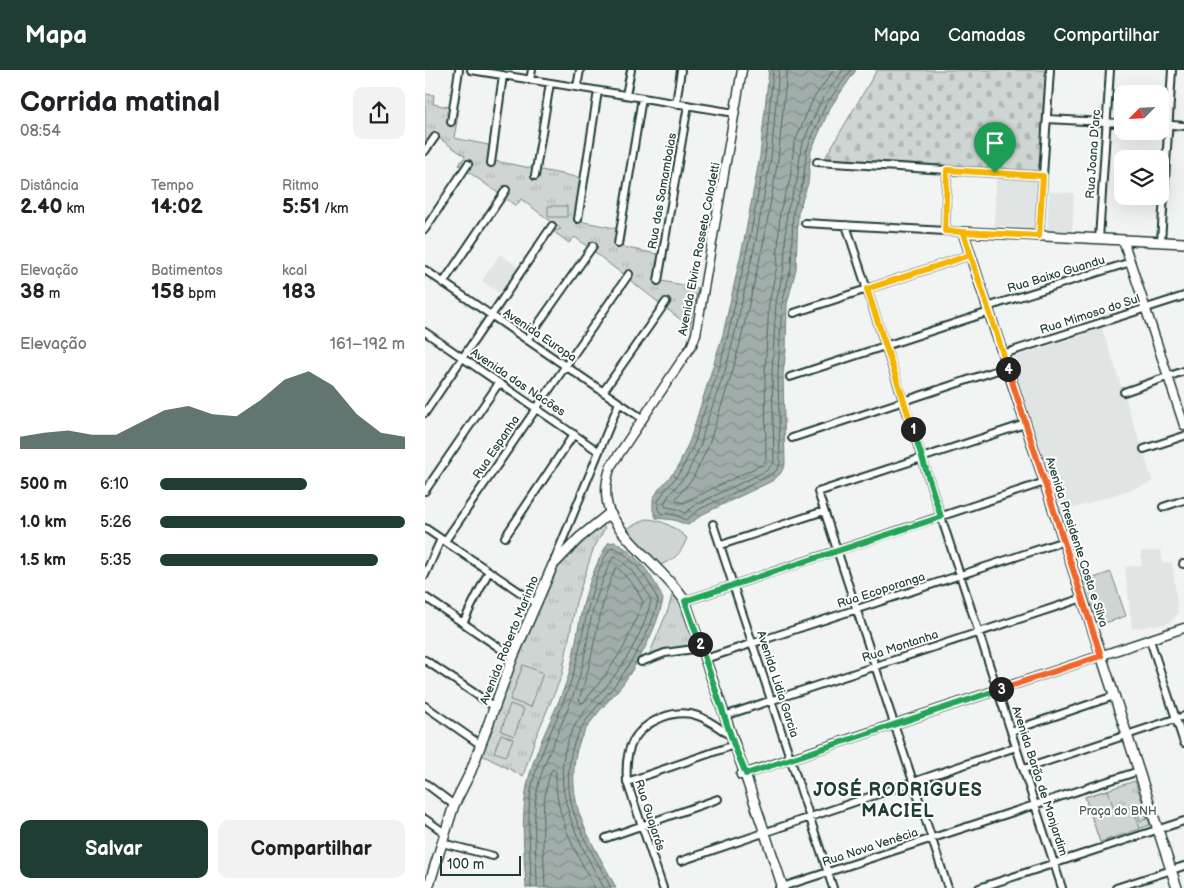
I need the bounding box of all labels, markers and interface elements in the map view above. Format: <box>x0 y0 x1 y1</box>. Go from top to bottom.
text: Mapa <box>25 21 87 50</box>
text: Mapa <box>874 25 920 46</box>
text: Camadas <box>948 25 1025 46</box>
text: Compartilhar <box>1053 25 1159 46</box>
north arrow <box>1114 85 1169 140</box>
map controls <box>1114 85 1169 205</box>
text: Corrida matinal <box>20 86 220 119</box>
button: share <box>353 87 405 139</box>
street label: Rua Joana D'arc <box>1083 109 1104 199</box>
text: 08:54 <box>20 122 61 141</box>
pin <box>974 122 1016 173</box>
icon: arrive <box>981 129 1009 157</box>
street label: Rua das Samambaias <box>645 132 680 250</box>
button: layers <box>1114 150 1169 205</box>
street label: Avenida Elvira Rosseto Colodetti <box>675 161 724 337</box>
text: Distância <box>20 177 79 194</box>
text: Tempo <box>151 177 194 194</box>
text: Ritmo <box>282 177 319 194</box>
text: 2.40 <box>20 194 63 219</box>
text: 14:02 <box>151 194 203 219</box>
text: 5:51 <box>282 194 320 219</box>
text: km <box>63 200 85 217</box>
text: /km <box>320 200 349 217</box>
street label: Rua Baixo Guandu <box>1006 253 1107 296</box>
text: Elevação <box>20 262 78 279</box>
text: Batimentos <box>151 262 223 279</box>
text: kcal <box>282 262 307 279</box>
text: 38 <box>20 279 45 304</box>
text: 158 <box>151 279 185 304</box>
text: 183 <box>282 279 316 304</box>
text: m <box>45 285 60 302</box>
text: bpm <box>185 285 216 302</box>
street label: Rua Mimoso do Sul <box>1038 291 1142 338</box>
street label: Avenida Europa <box>500 305 579 366</box>
text: Elevação <box>20 335 87 354</box>
text: 161–192 m <box>330 335 405 354</box>
street label: Avenida das Nacões <box>467 345 568 420</box>
pin: 4 <box>995 356 1021 382</box>
text: 4 <box>1004 361 1013 378</box>
street label: Rua Espanha <box>470 413 523 482</box>
pin: 1 <box>901 416 925 442</box>
text: 1 <box>911 421 916 438</box>
street label: Avenida Presidente Costa e Silva <box>1042 455 1111 629</box>
text: 500 m <box>20 475 67 494</box>
text: 6:10 <box>100 475 129 494</box>
text: 1.0 km <box>20 513 67 532</box>
text: 5:26 <box>100 513 132 532</box>
text: 1.5 km <box>20 551 66 570</box>
text: 5:35 <box>100 551 131 570</box>
street label: Rua Ecoporanga <box>835 569 927 612</box>
street label: Avenida Roberto Marinho <box>477 573 542 707</box>
street label: Rua Montanha <box>860 627 940 666</box>
street label: Avenida Lidia Garcia <box>753 629 802 740</box>
pin: 2 <box>687 632 713 656</box>
text: 2 <box>696 636 705 653</box>
pin: 3 <box>989 676 1013 702</box>
text: 3 <box>997 681 1006 698</box>
street label: Avenida Barão de Monjardim <box>1008 704 1071 858</box>
street label: Rua Guajarás <box>631 778 668 853</box>
district label: JOSÉ RODRIGUES MACIEL <box>813 778 983 822</box>
park label: Praça do BNH <box>1079 804 1157 819</box>
button: Salvar <box>20 820 208 878</box>
button: Compartilhar <box>218 820 405 878</box>
street label: Rua Nova Venécia <box>820 825 920 870</box>
scale bar <box>440 853 521 876</box>
text: 100 m <box>447 856 484 873</box>

